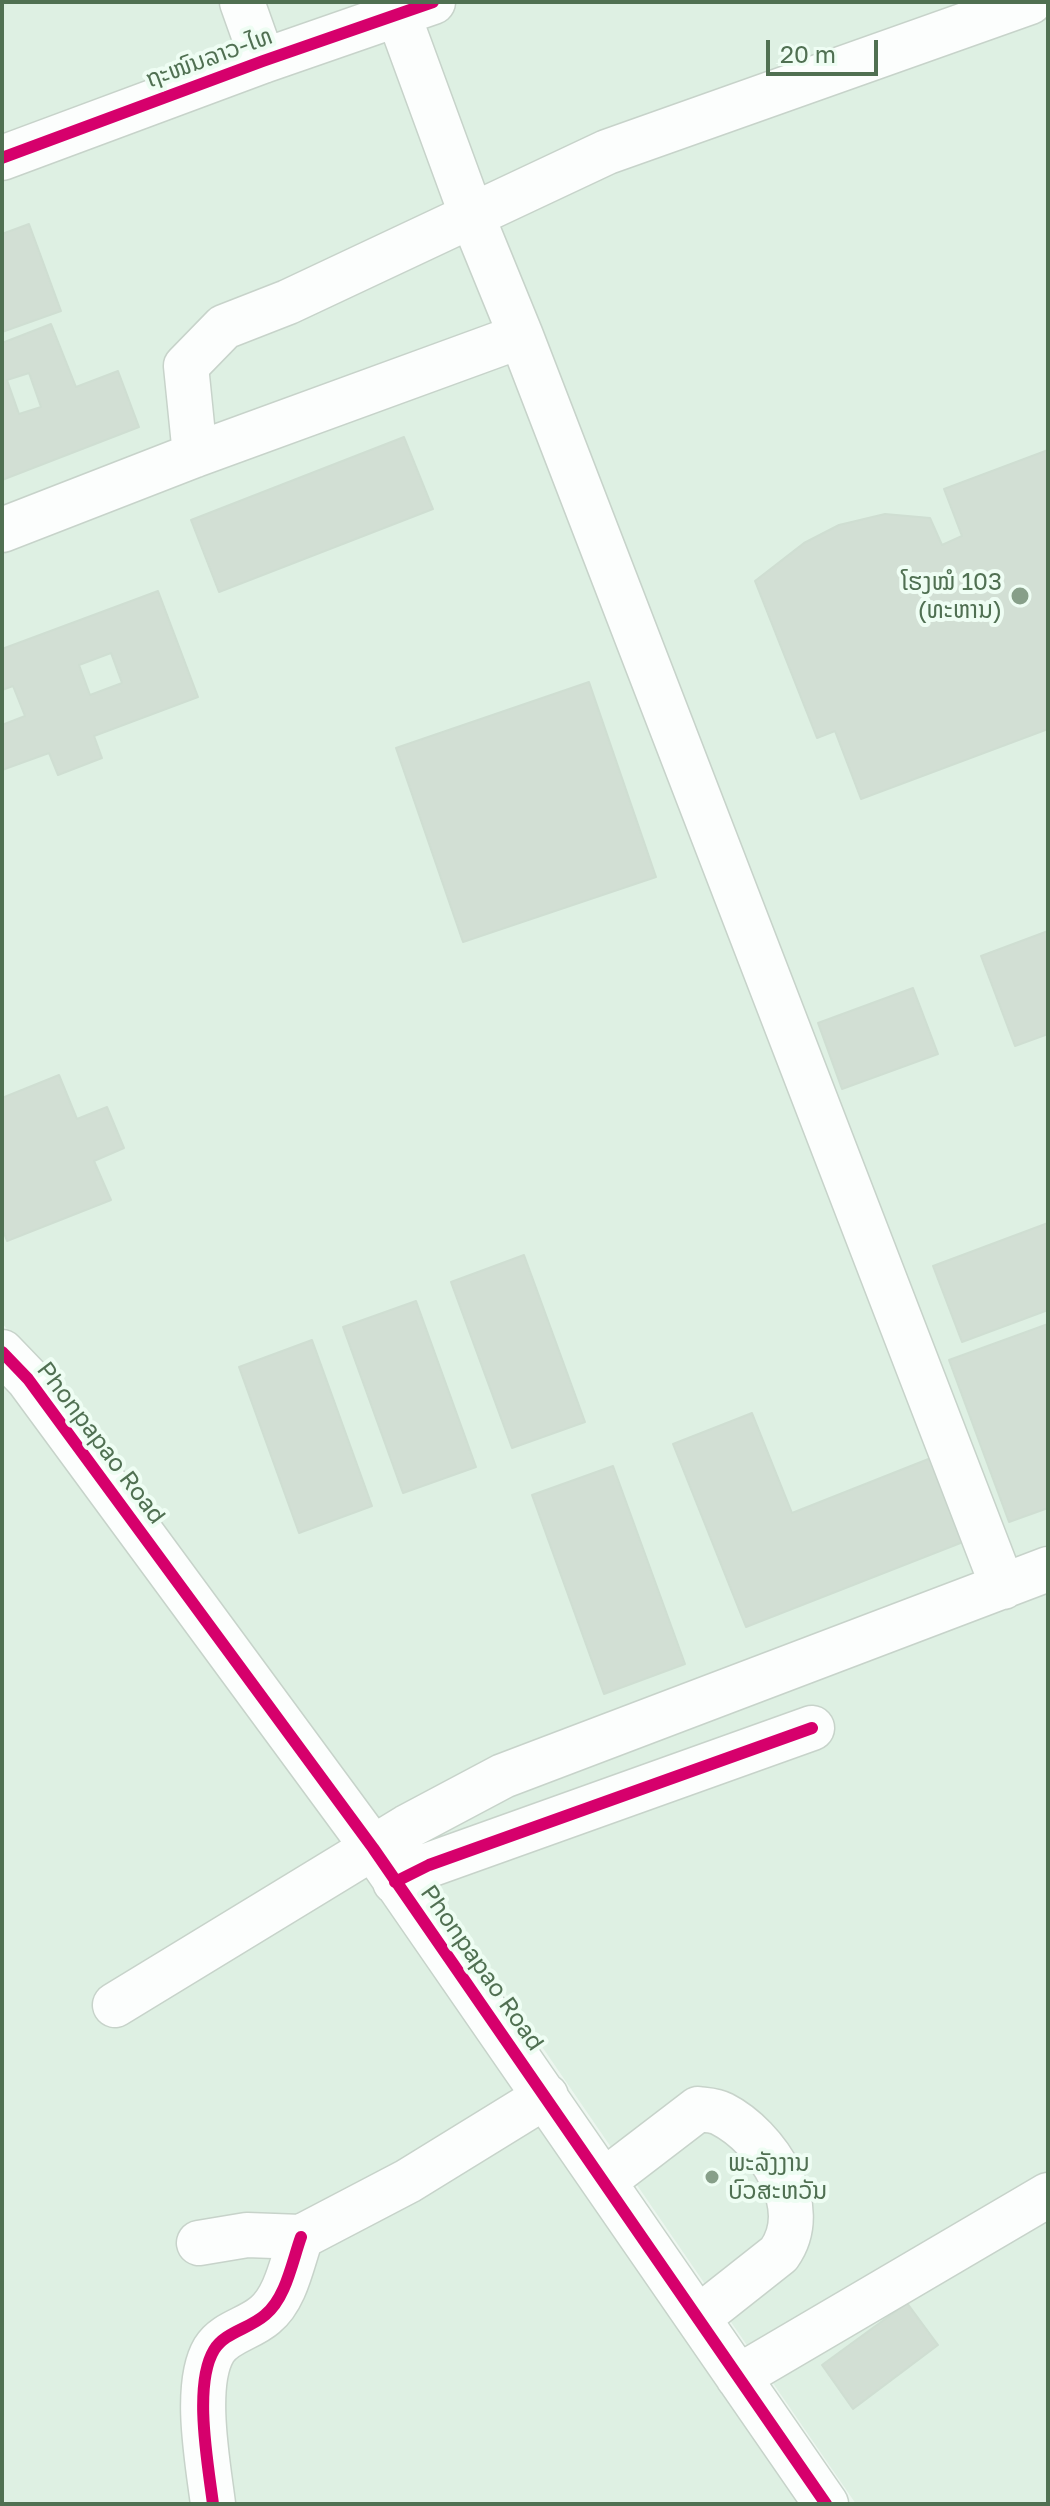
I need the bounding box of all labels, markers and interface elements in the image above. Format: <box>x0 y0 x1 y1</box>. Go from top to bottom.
street label: ຖະໜົນລາວ-ໄທ <box>142 22 276 94</box>
scale bar <box>770 24 882 74</box>
text: 20 m <box>780 39 836 68</box>
place label: ໂຮງໝໍ 103 (ທະຫານ) <box>901 568 1002 624</box>
marker: ໂຮງໝໍ 103 (ທະຫານ) <box>1009 585 1031 607</box>
street label: Phonpapao Road <box>31 1356 171 1530</box>
street label: Phonpapao Road <box>414 1880 550 2056</box>
place label: ພະລັງງານ ບົວສະຫວັນ <box>728 2149 827 2205</box>
marker: ພະລັງງານ ບົວສະຫວັນ <box>703 2168 721 2186</box>

